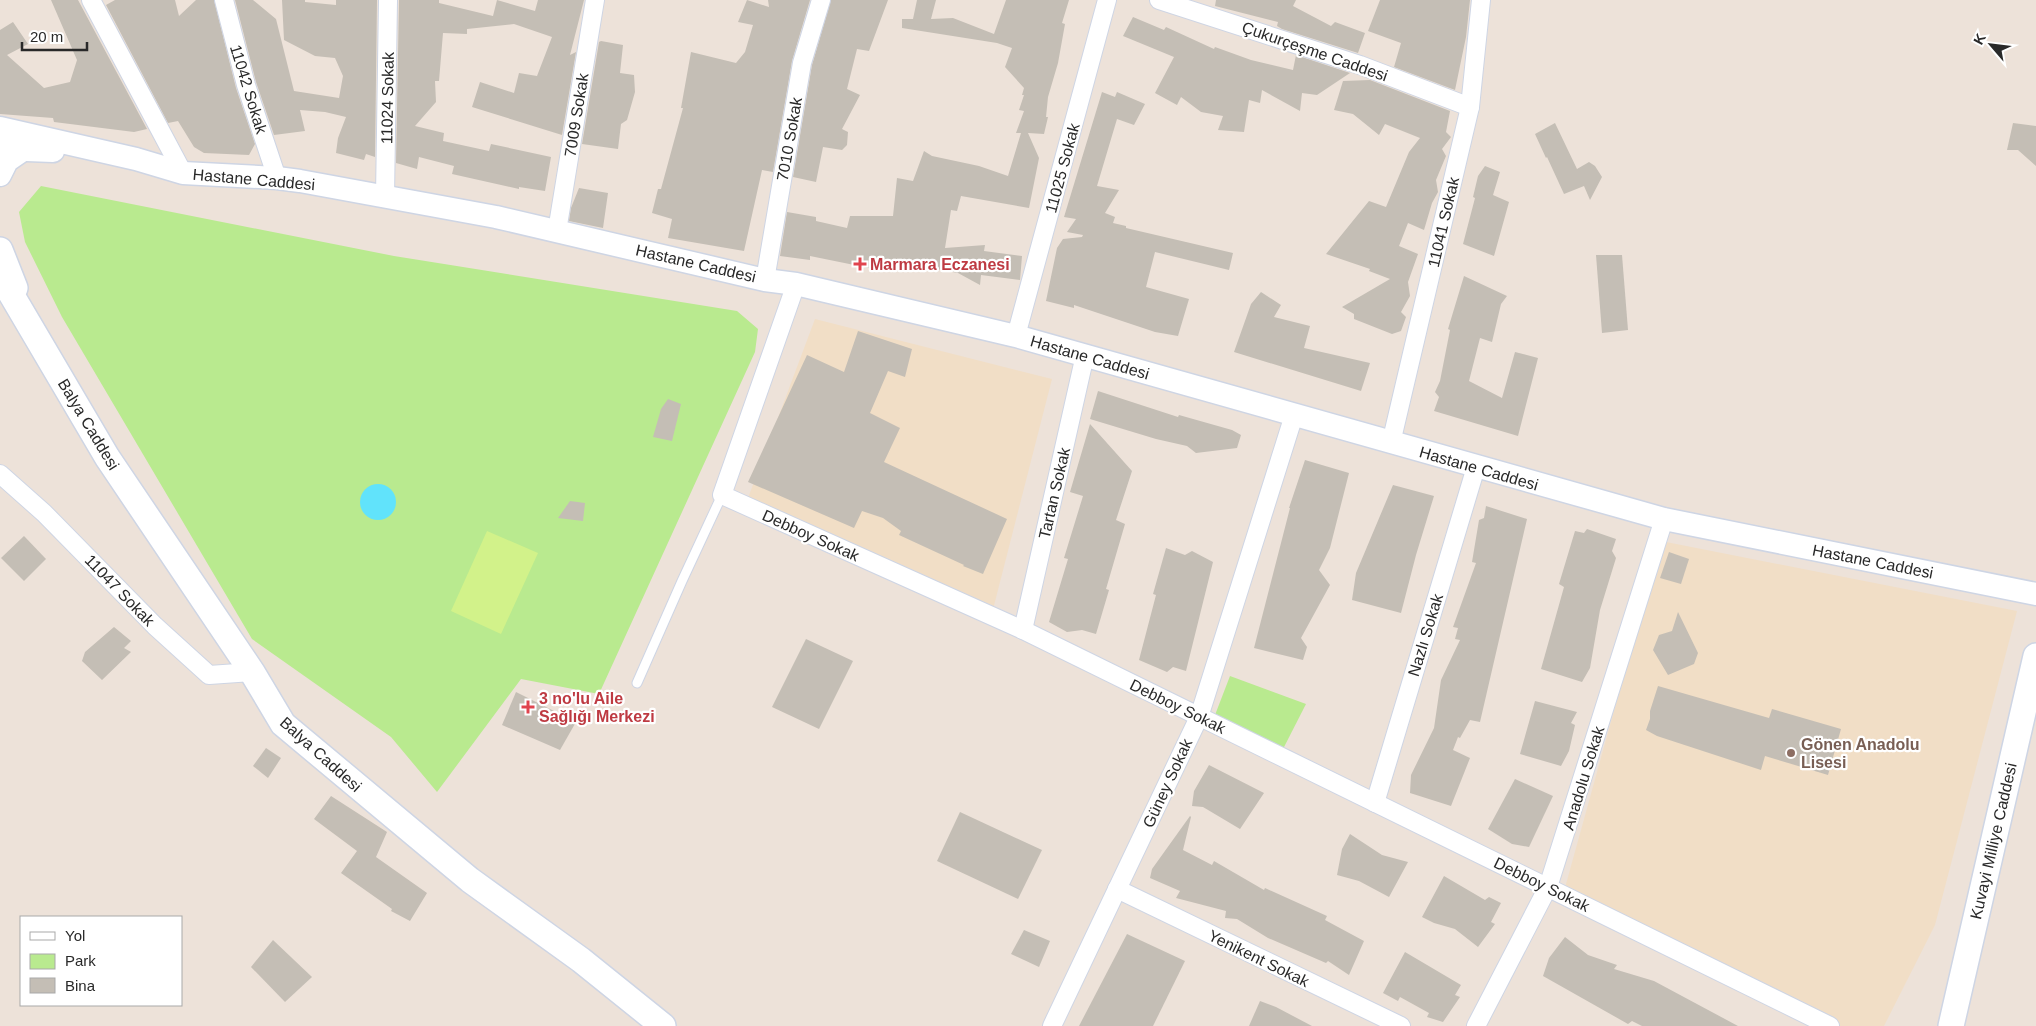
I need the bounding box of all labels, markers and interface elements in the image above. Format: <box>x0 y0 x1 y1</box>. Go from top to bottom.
street label: Çukurçeşme Caddesi <box>1240 19 1390 84</box>
scale bar <box>22 20 88 52</box>
north arrow <box>1966 20 2016 70</box>
text: 20 m <box>30 28 63 45</box>
text: K <box>1970 31 1989 47</box>
street label: 11042 Sokak <box>227 43 270 137</box>
street label: 11024 Sokak <box>378 51 397 144</box>
street label: 7009 Sokak <box>561 71 592 158</box>
street label: 7010 Sokak <box>774 95 805 182</box>
street label: 11025 Sokak <box>1042 120 1083 215</box>
street label: Hastane Caddesi <box>192 166 316 193</box>
street label: 11041 Sokak <box>1425 174 1462 269</box>
street label: Hastane Caddesi <box>634 241 758 286</box>
place label: Marmara Eczanesi <box>870 256 1010 273</box>
marker: Marmara Eczanesi <box>854 258 866 270</box>
street label: Hastane Caddesi <box>1029 332 1151 383</box>
street label: Balya Caddesi <box>55 376 122 473</box>
street label: Hastane Caddesi <box>1418 443 1540 494</box>
street label: Tartan Sokak <box>1036 445 1073 541</box>
street label: Debboy Sokak <box>760 507 863 565</box>
street label: Hastane Caddesi <box>1811 541 1935 582</box>
street label: 11047 Sokak <box>81 551 158 630</box>
street label: Nazlı Sokak <box>1405 591 1446 678</box>
street label: Debboy Sokak <box>1127 676 1229 737</box>
place label: 3 no'lu Aile Sağlığı Merkezi <box>539 690 655 725</box>
marker: 3 no'lu Aile Sağlığı Merkezi <box>521 700 535 714</box>
street label: Balya Caddesi <box>277 714 365 795</box>
street label: Anadolu Sokak <box>1560 723 1608 832</box>
street label: Güney Sokak <box>1139 735 1196 830</box>
place label: Gönen Anadolu Lisesi <box>1801 736 1920 771</box>
marker: Gönen Anadolu Lisesi <box>1785 747 1797 759</box>
street label: Kuvayi Milliye Caddesi <box>1967 761 2020 921</box>
street label: Debboy Sokak <box>1491 854 1593 915</box>
legend <box>20 916 182 1006</box>
text: Yol <box>65 927 85 944</box>
street label: Yenikent Sokak <box>1206 927 1313 991</box>
text: Park <box>65 952 96 969</box>
text: Bina <box>65 977 96 994</box>

